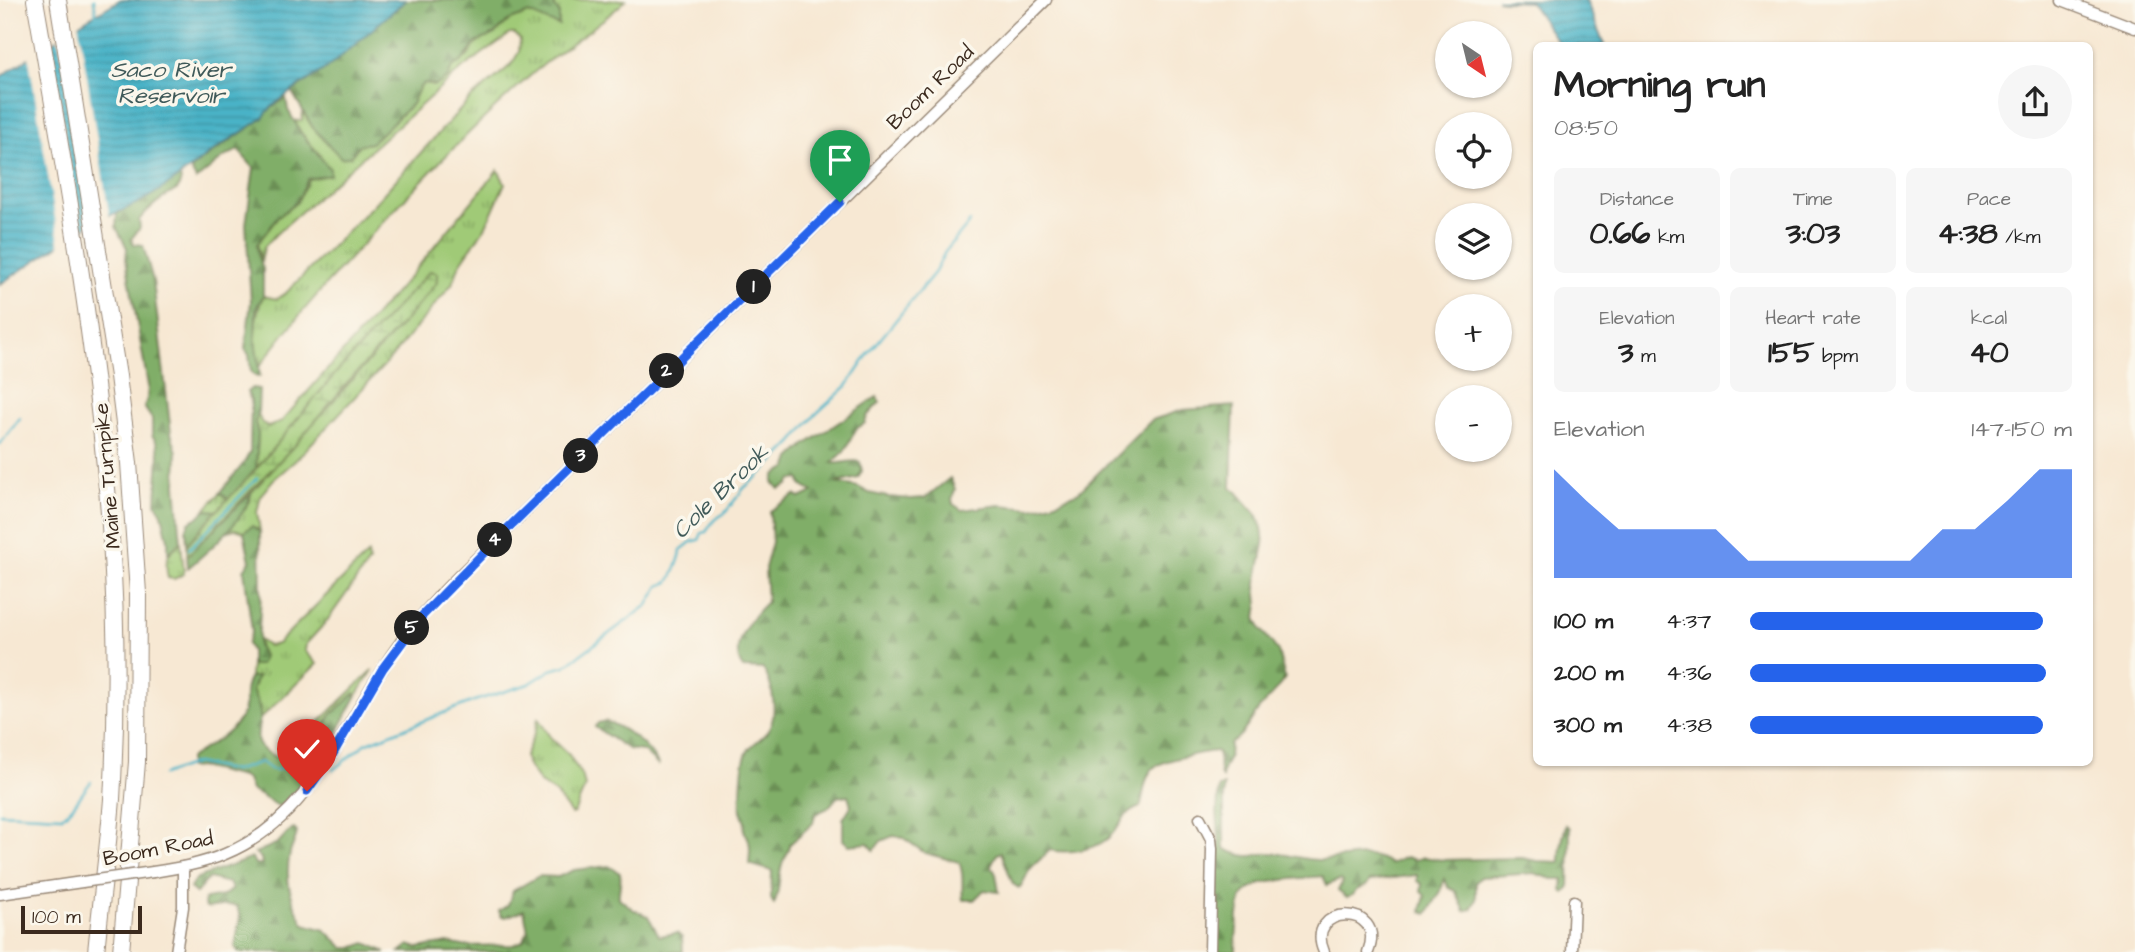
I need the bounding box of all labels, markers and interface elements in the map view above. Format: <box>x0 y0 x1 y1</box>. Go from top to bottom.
north arrow <box>1435 21 1512 98</box>
map controls <box>1435 21 1512 462</box>
street label: Boom Road <box>880 38 981 137</box>
water label: Saco River Reservoir <box>111 54 233 112</box>
text: Morning run <box>1554 60 1766 112</box>
button: share <box>1998 65 2072 139</box>
button: locate <box>1435 112 1512 189</box>
text: 08:50 <box>1554 112 1618 144</box>
pin <box>810 130 870 202</box>
icon: arrive <box>821 141 859 179</box>
text: Distance <box>1600 186 1674 213</box>
text: Time <box>1793 186 1833 213</box>
text: Pace <box>1967 186 2011 213</box>
button: layers <box>1435 203 1512 280</box>
text: 0.66 <box>1590 213 1650 255</box>
text: 3:03 <box>1786 213 1840 255</box>
text: 4:38 <box>1938 213 1998 255</box>
text: km <box>1650 224 1684 251</box>
text: /km <box>1998 224 2040 251</box>
pin: 1 <box>736 270 772 304</box>
text: 1 <box>752 273 755 300</box>
button: + <box>1435 294 1512 371</box>
text: Elevation <box>1600 305 1674 332</box>
text: Heart rate <box>1765 305 1861 332</box>
text: kcal <box>1971 305 2007 332</box>
text: 3 <box>1618 332 1633 374</box>
text: 155 <box>1768 332 1814 374</box>
text: 40 <box>1969 332 2009 374</box>
text: m <box>1633 343 1656 370</box>
text: bpm <box>1814 343 1858 370</box>
pin: 2 <box>650 354 684 388</box>
text: 2 <box>661 357 672 384</box>
button: − <box>1435 385 1512 462</box>
street label: Maine Turnpike <box>87 402 129 550</box>
text: Elevation <box>1554 413 1645 445</box>
text: 147–150 m <box>1971 413 2072 445</box>
water label: Cole Brook <box>665 437 777 546</box>
pin: 3 <box>564 438 598 474</box>
text: 3 <box>576 442 585 469</box>
pin: 4 <box>477 522 512 558</box>
text: 4 <box>488 526 501 553</box>
text: 100 m <box>1554 605 1613 637</box>
text: 4:37 <box>1666 605 1711 637</box>
pin: 5 <box>394 610 430 646</box>
text: 5 <box>405 614 418 641</box>
text: 200 m <box>1554 657 1623 689</box>
text: 4:36 <box>1666 657 1712 689</box>
text: 300 m <box>1554 709 1622 741</box>
text: 4:38 <box>1666 709 1712 741</box>
pin <box>277 719 337 791</box>
icon: check <box>288 730 326 768</box>
street label: Boom Road <box>101 824 216 873</box>
scale bar <box>21 903 142 935</box>
text: 100 m <box>32 904 81 931</box>

